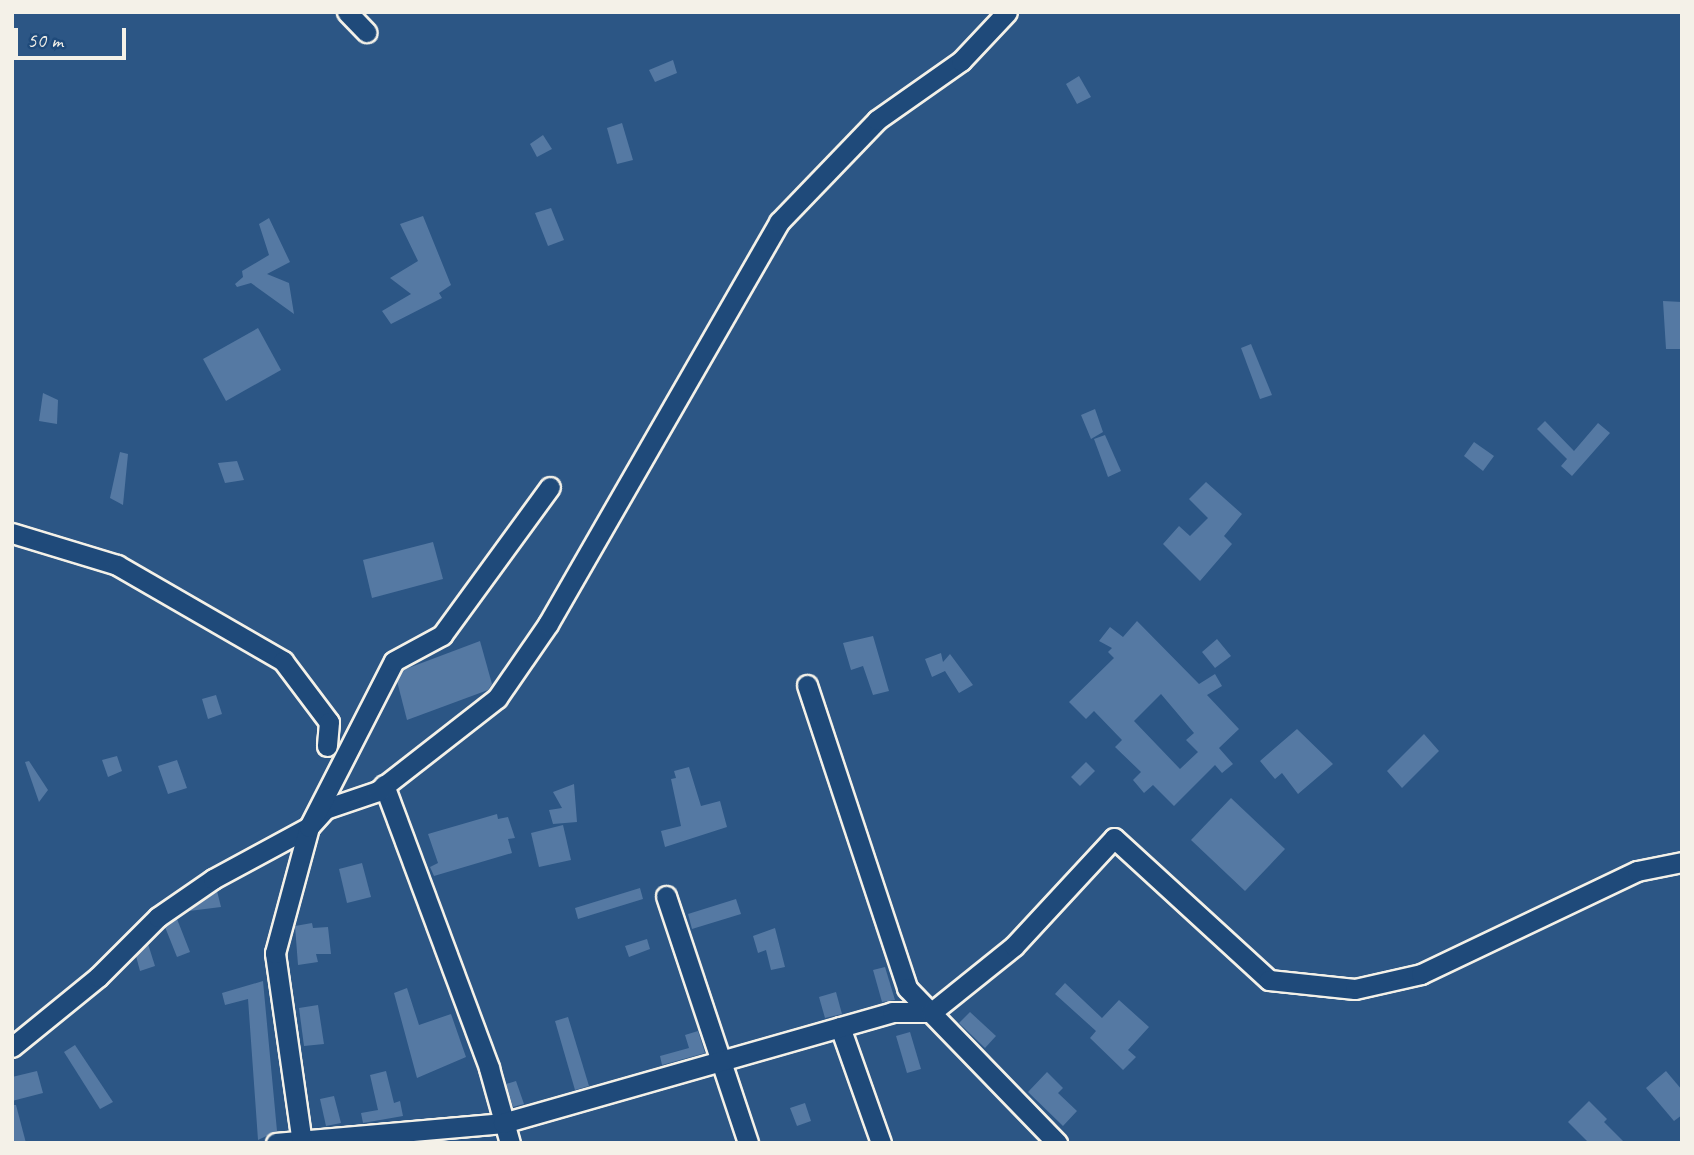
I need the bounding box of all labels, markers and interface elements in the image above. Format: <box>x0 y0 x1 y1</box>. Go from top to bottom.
scale bar <box>18 14 130 58</box>
text: 50 m <box>27 27 63 53</box>

